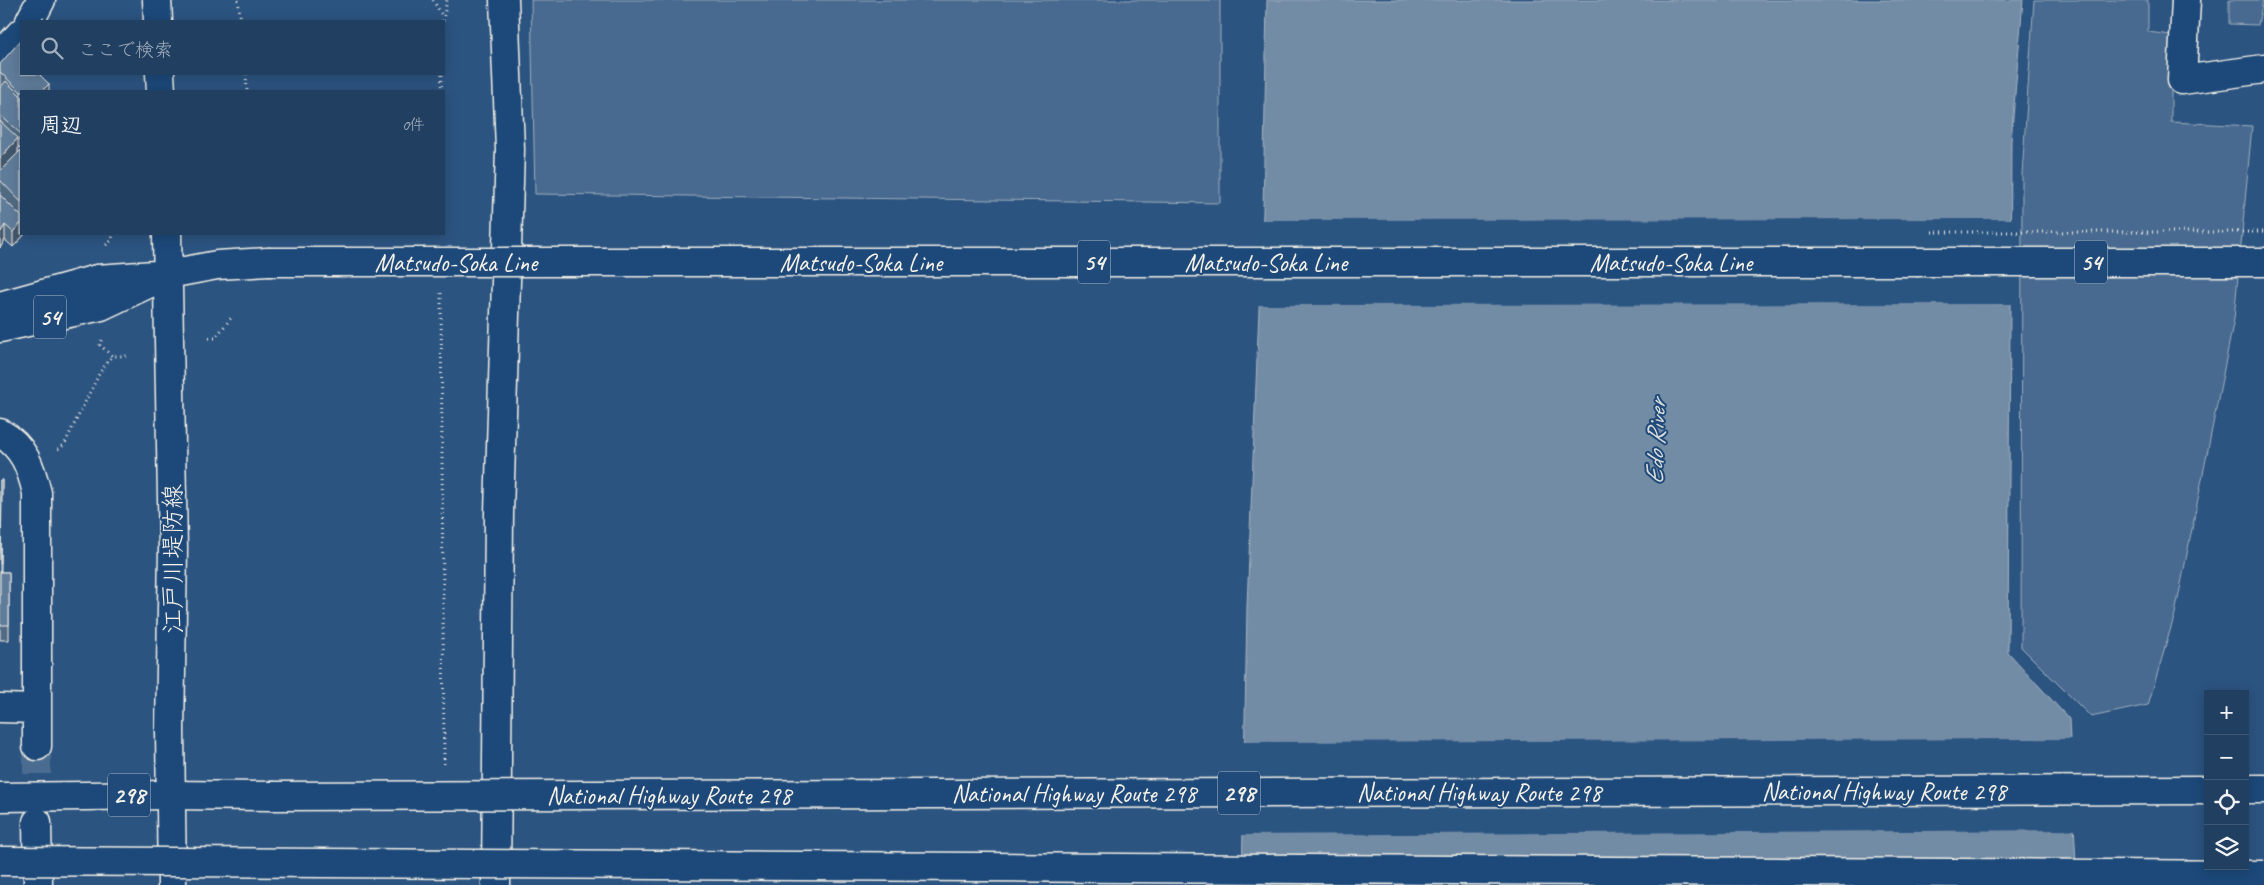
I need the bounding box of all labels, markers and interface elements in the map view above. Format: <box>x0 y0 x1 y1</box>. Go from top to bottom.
search box <box>20 20 445 75</box>
icon: search <box>38 34 66 62</box>
text: ここで検索 <box>78 38 173 62</box>
text: 周辺 <box>40 112 82 138</box>
text: 0件 <box>402 115 425 135</box>
road number: 54 <box>1078 240 1110 284</box>
road number: 54 <box>2075 240 2107 284</box>
street label: Matsudo-Soka Line <box>375 247 539 279</box>
street label: Matsudo-Soka Line <box>780 247 944 279</box>
street label: Matsudo-Soka Line <box>1185 247 1349 279</box>
street label: Matsudo-Soka Line <box>1590 247 1754 279</box>
road number: 54 <box>34 296 66 338</box>
water label: Edo River <box>1638 394 1674 485</box>
street label: 江戸川堤防線 <box>157 484 189 634</box>
map controls <box>2204 690 2249 870</box>
button: + <box>2204 690 2249 735</box>
button: − <box>2204 735 2249 780</box>
road number: 298 <box>1218 771 1260 814</box>
road number: 298 <box>108 774 150 816</box>
street label: National Highway Route 298 <box>1762 776 2009 808</box>
street label: National Highway Route 298 <box>1357 777 1604 809</box>
street label: National Highway Route 298 <box>952 778 1199 810</box>
street label: National Highway Route 298 <box>547 780 794 812</box>
button: locate <box>2204 780 2249 825</box>
button: layers <box>2204 825 2249 870</box>

